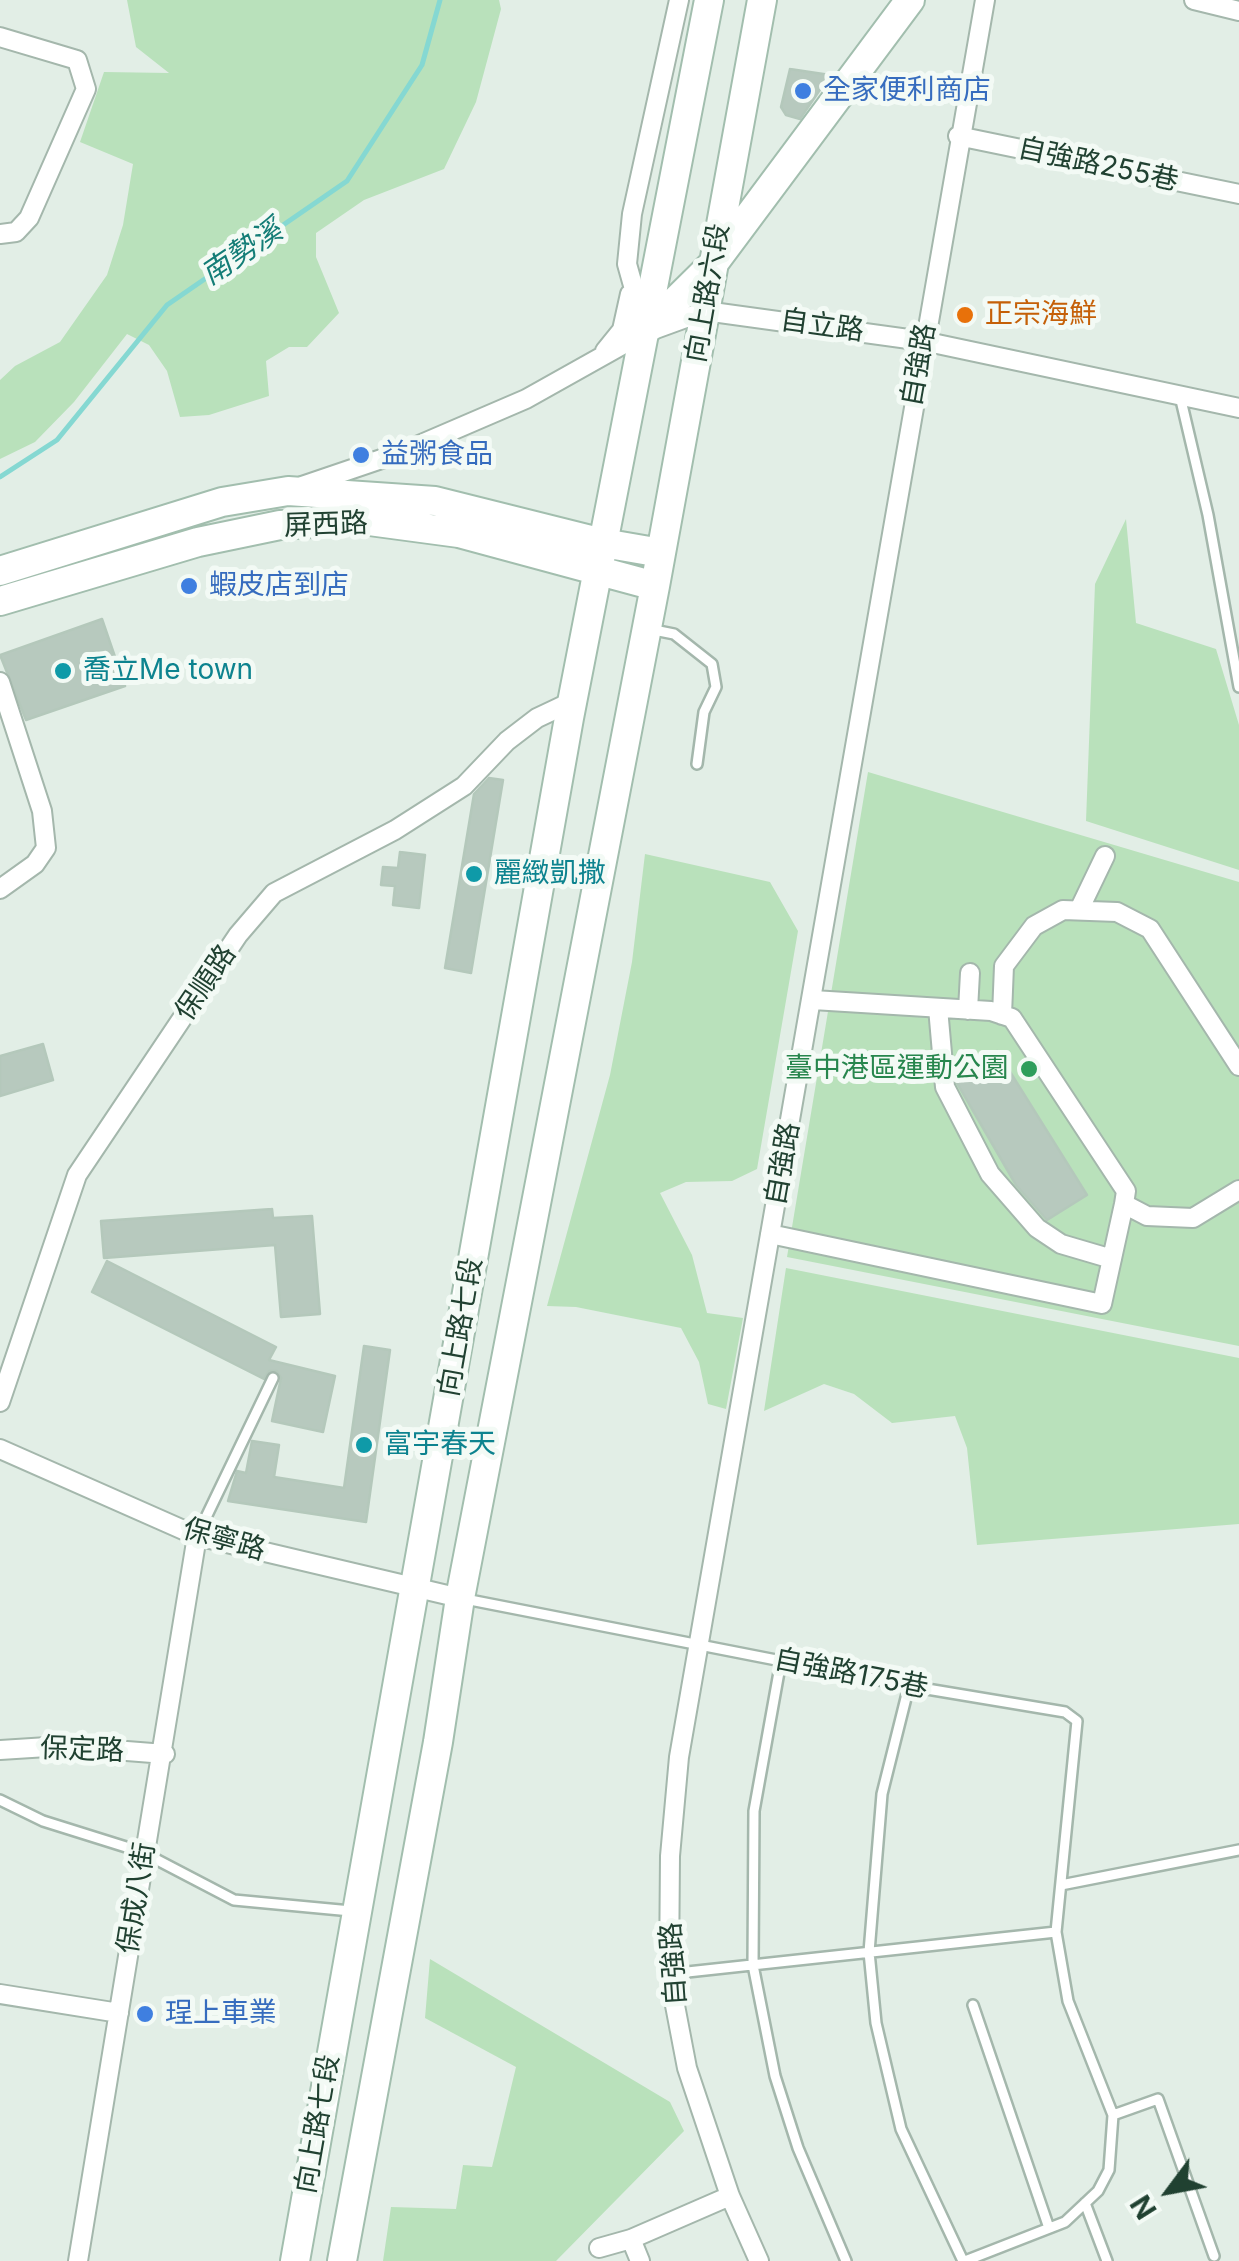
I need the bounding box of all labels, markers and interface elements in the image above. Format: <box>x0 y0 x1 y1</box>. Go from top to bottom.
place label: 全家便利商店 <box>823 74 991 108</box>
marker: 全家便利商店 <box>792 80 814 102</box>
street label: 自強路255巷 <box>1015 132 1181 198</box>
water label: 南勢溪 <box>195 213 289 293</box>
street label: 向上路六段 <box>679 221 737 365</box>
place label: 正宗海鮮 <box>985 298 1097 332</box>
street label: 自立路 <box>778 304 866 348</box>
marker: 正宗海鮮 <box>954 304 976 326</box>
street label: 自強路 <box>895 321 943 409</box>
place label: 益粥食品 <box>381 438 493 472</box>
marker: 益粥食品 <box>350 444 372 466</box>
street label: 屏西路 <box>283 507 369 543</box>
place label: 蝦皮店到店 <box>209 569 349 603</box>
marker: 蝦皮店到店 <box>178 575 200 597</box>
place label: 喬立Me town <box>83 654 253 688</box>
marker: 喬立Me town <box>52 660 74 682</box>
place label: 麗緻凱撒 <box>494 857 606 891</box>
marker: 麗緻凱撒 <box>463 863 485 885</box>
street label: 保順路 <box>169 939 243 1027</box>
place label: 臺中港區運動公園 <box>785 1052 1009 1086</box>
marker: 臺中港區運動公園 <box>1018 1058 1040 1080</box>
street label: 自強路 <box>759 1120 807 1208</box>
street label: 向上路七段 <box>432 1255 490 1399</box>
place label: 富宇春天 <box>384 1428 496 1462</box>
marker: 富宇春天 <box>353 1434 375 1456</box>
street label: 保寧路 <box>179 1512 269 1568</box>
street label: 自強路175巷 <box>771 1643 931 1705</box>
street label: 保定路 <box>39 1732 125 1768</box>
street label: 保成八街 <box>112 1840 162 1956</box>
street label: 自強路 <box>654 1921 694 2007</box>
place label: 珵上車業 <box>165 1997 277 2031</box>
marker: 珵上車業 <box>134 2003 156 2025</box>
street label: 向上路七段 <box>289 2052 347 2196</box>
north arrow <box>1119 2141 1219 2241</box>
text: N <box>1123 2189 1164 2225</box>

